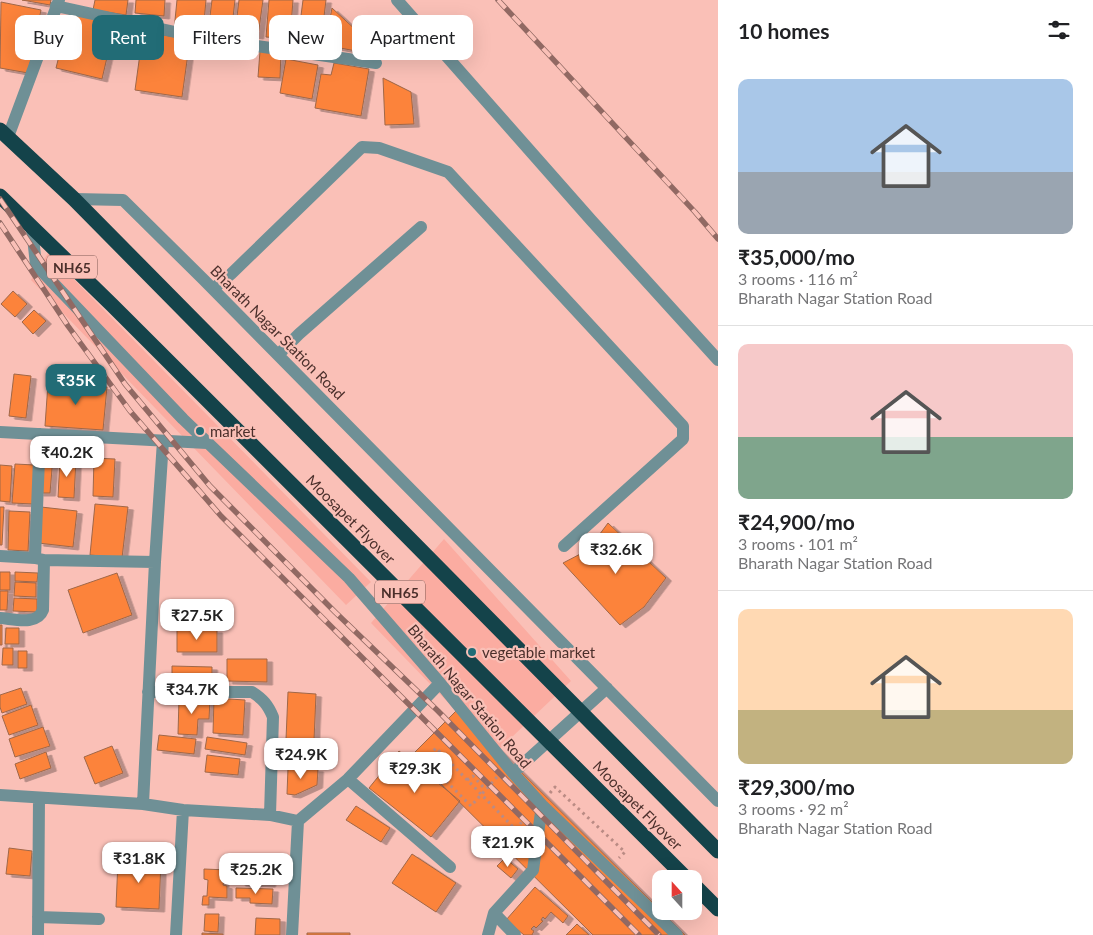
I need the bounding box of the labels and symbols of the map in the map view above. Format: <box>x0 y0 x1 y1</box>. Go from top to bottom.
road number: NH65 <box>47 256 97 278</box>
street label: Bharath Nagar Station Road <box>207 261 349 403</box>
pin: ₹35K <box>46 364 106 406</box>
place label: market <box>210 422 256 440</box>
marker: market <box>194 425 206 437</box>
pin: ₹40.2K <box>26 436 108 478</box>
street label: Moosapet Flyover <box>303 471 400 568</box>
pin: ₹32.6K <box>575 532 657 575</box>
road number: NH65 <box>375 580 425 604</box>
pin: ₹27.5K <box>156 598 238 641</box>
street label: Bharath Nagar Station Road <box>405 620 535 772</box>
place label: vegetable market <box>482 643 596 661</box>
marker: vegetable market <box>466 646 478 658</box>
pin: ₹34.7K <box>151 672 233 715</box>
pin: ₹24.9K <box>260 738 342 780</box>
pin: ₹29.3K <box>374 752 456 794</box>
street label: Moosapet Flyover <box>590 757 687 854</box>
pin: ₹21.9K <box>467 826 549 868</box>
pin: ₹31.8K <box>98 842 180 884</box>
pin: ₹25.2K <box>215 852 297 895</box>
north arrow <box>652 870 702 920</box>

